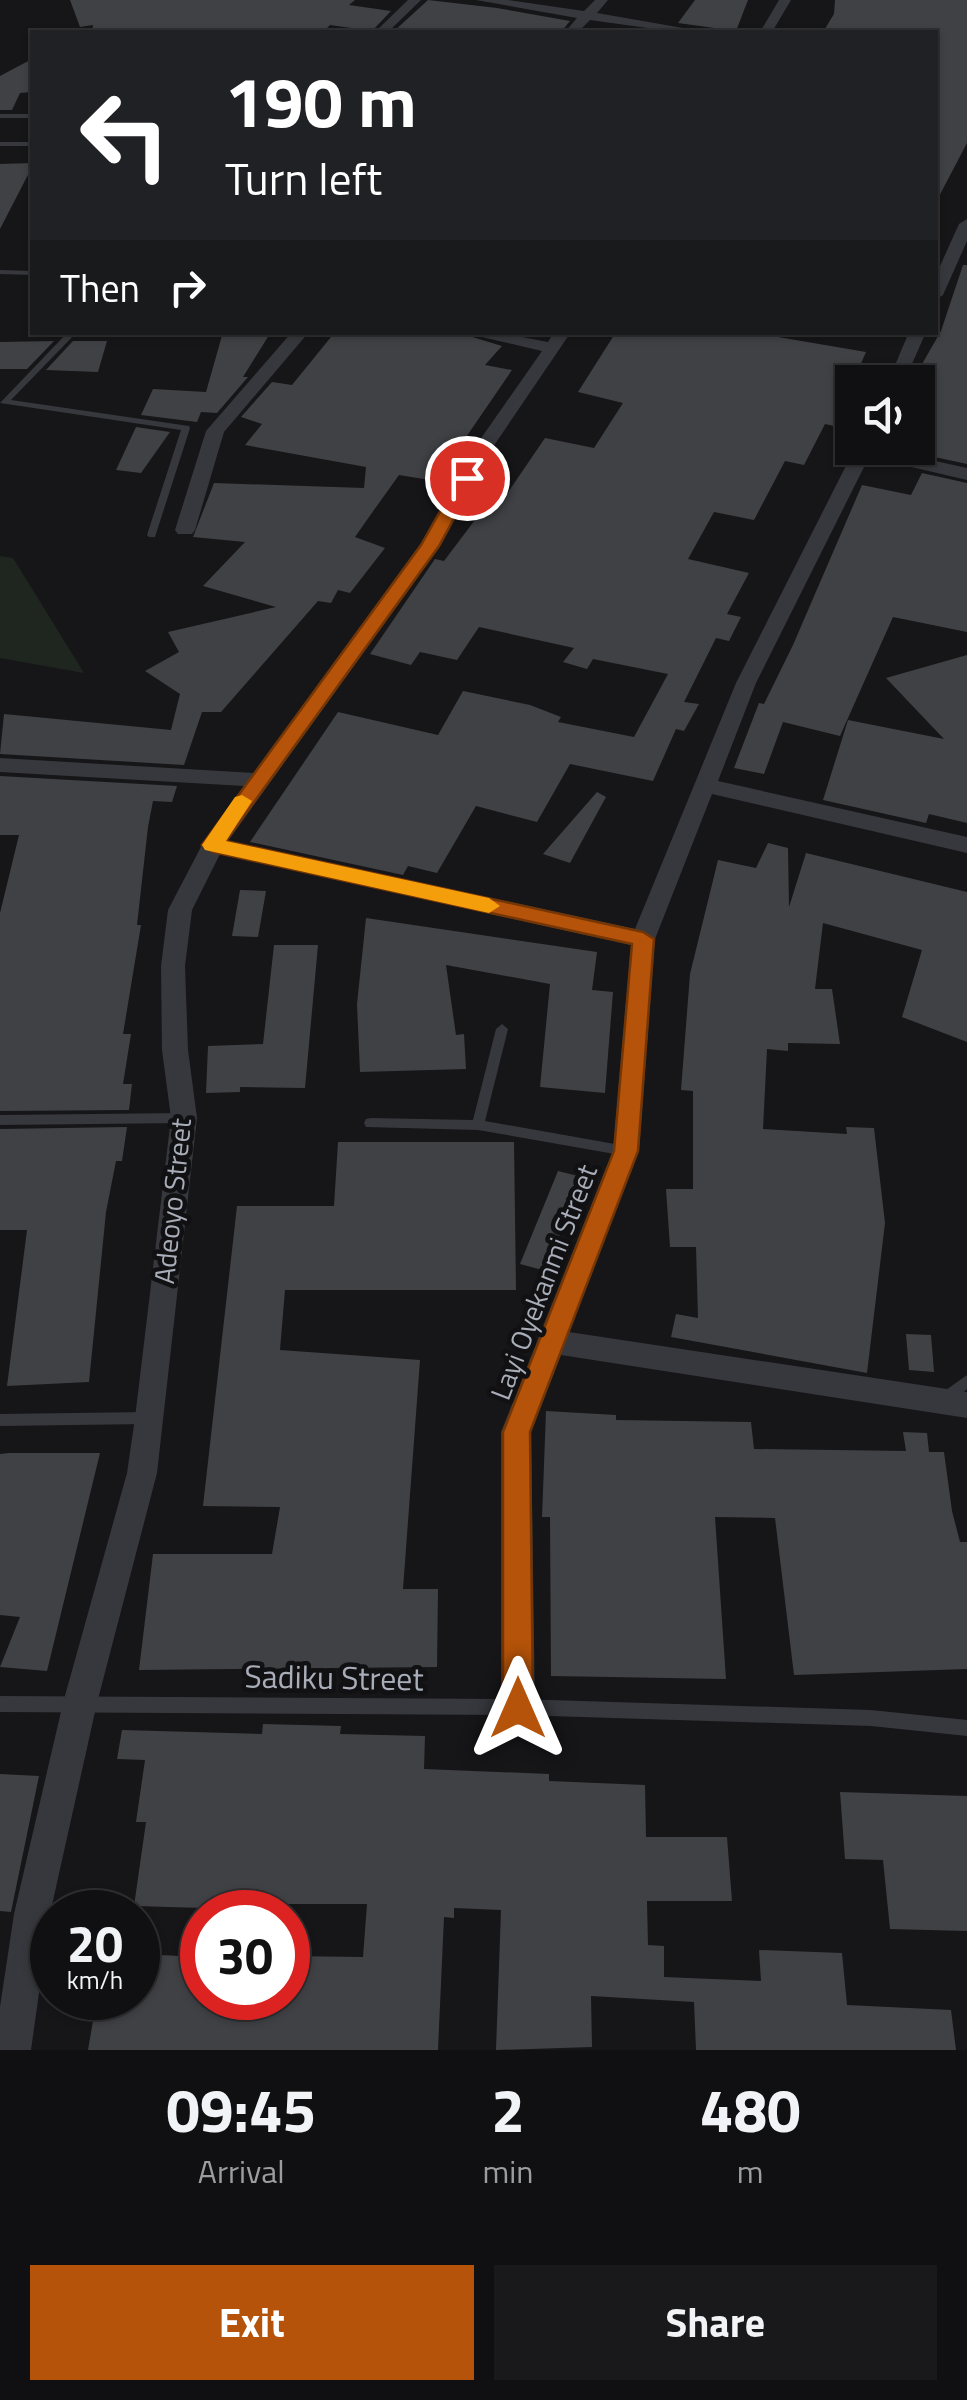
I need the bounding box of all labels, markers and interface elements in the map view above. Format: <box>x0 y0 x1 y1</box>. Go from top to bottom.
text: 190 m <box>225 48 417 154</box>
icon: left <box>60 70 190 200</box>
text: Turn left <box>225 144 382 212</box>
text: Then <box>60 259 140 317</box>
icon: right <box>160 260 215 315</box>
map controls <box>835 365 935 465</box>
button: sound <box>835 365 935 465</box>
pin <box>425 436 510 521</box>
icon: arrive <box>440 451 495 506</box>
street label: Adeoyo Street <box>142 1116 202 1286</box>
street label: Layi Oyekanmi Street <box>478 1158 608 1406</box>
street label: Sadiku Street <box>244 1651 424 1703</box>
position arrow <box>466 1656 570 1760</box>
speed limit sign: 30 <box>180 1890 310 2020</box>
text: 20 <box>67 1905 123 1981</box>
text: km/h <box>67 1961 123 1999</box>
text: 09:45 <box>166 2064 316 2155</box>
text: 2 <box>491 2064 525 2155</box>
text: 480 <box>700 2064 801 2155</box>
text: Arrival <box>198 2147 285 2195</box>
text: min <box>482 2147 533 2195</box>
text: m <box>737 2147 764 2195</box>
button: Exit <box>30 2265 474 2380</box>
button: Share <box>494 2265 937 2380</box>

